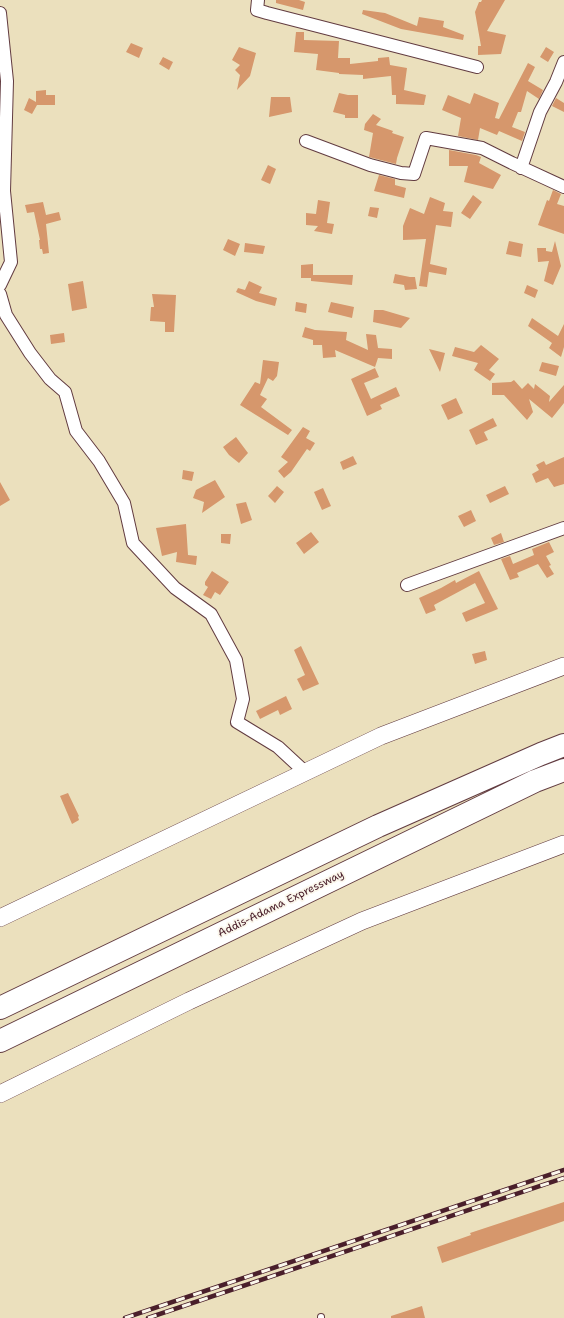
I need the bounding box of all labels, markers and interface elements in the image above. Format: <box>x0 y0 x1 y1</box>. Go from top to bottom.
street label: Addis-Adama Expressway <box>216 868 346 940</box>

